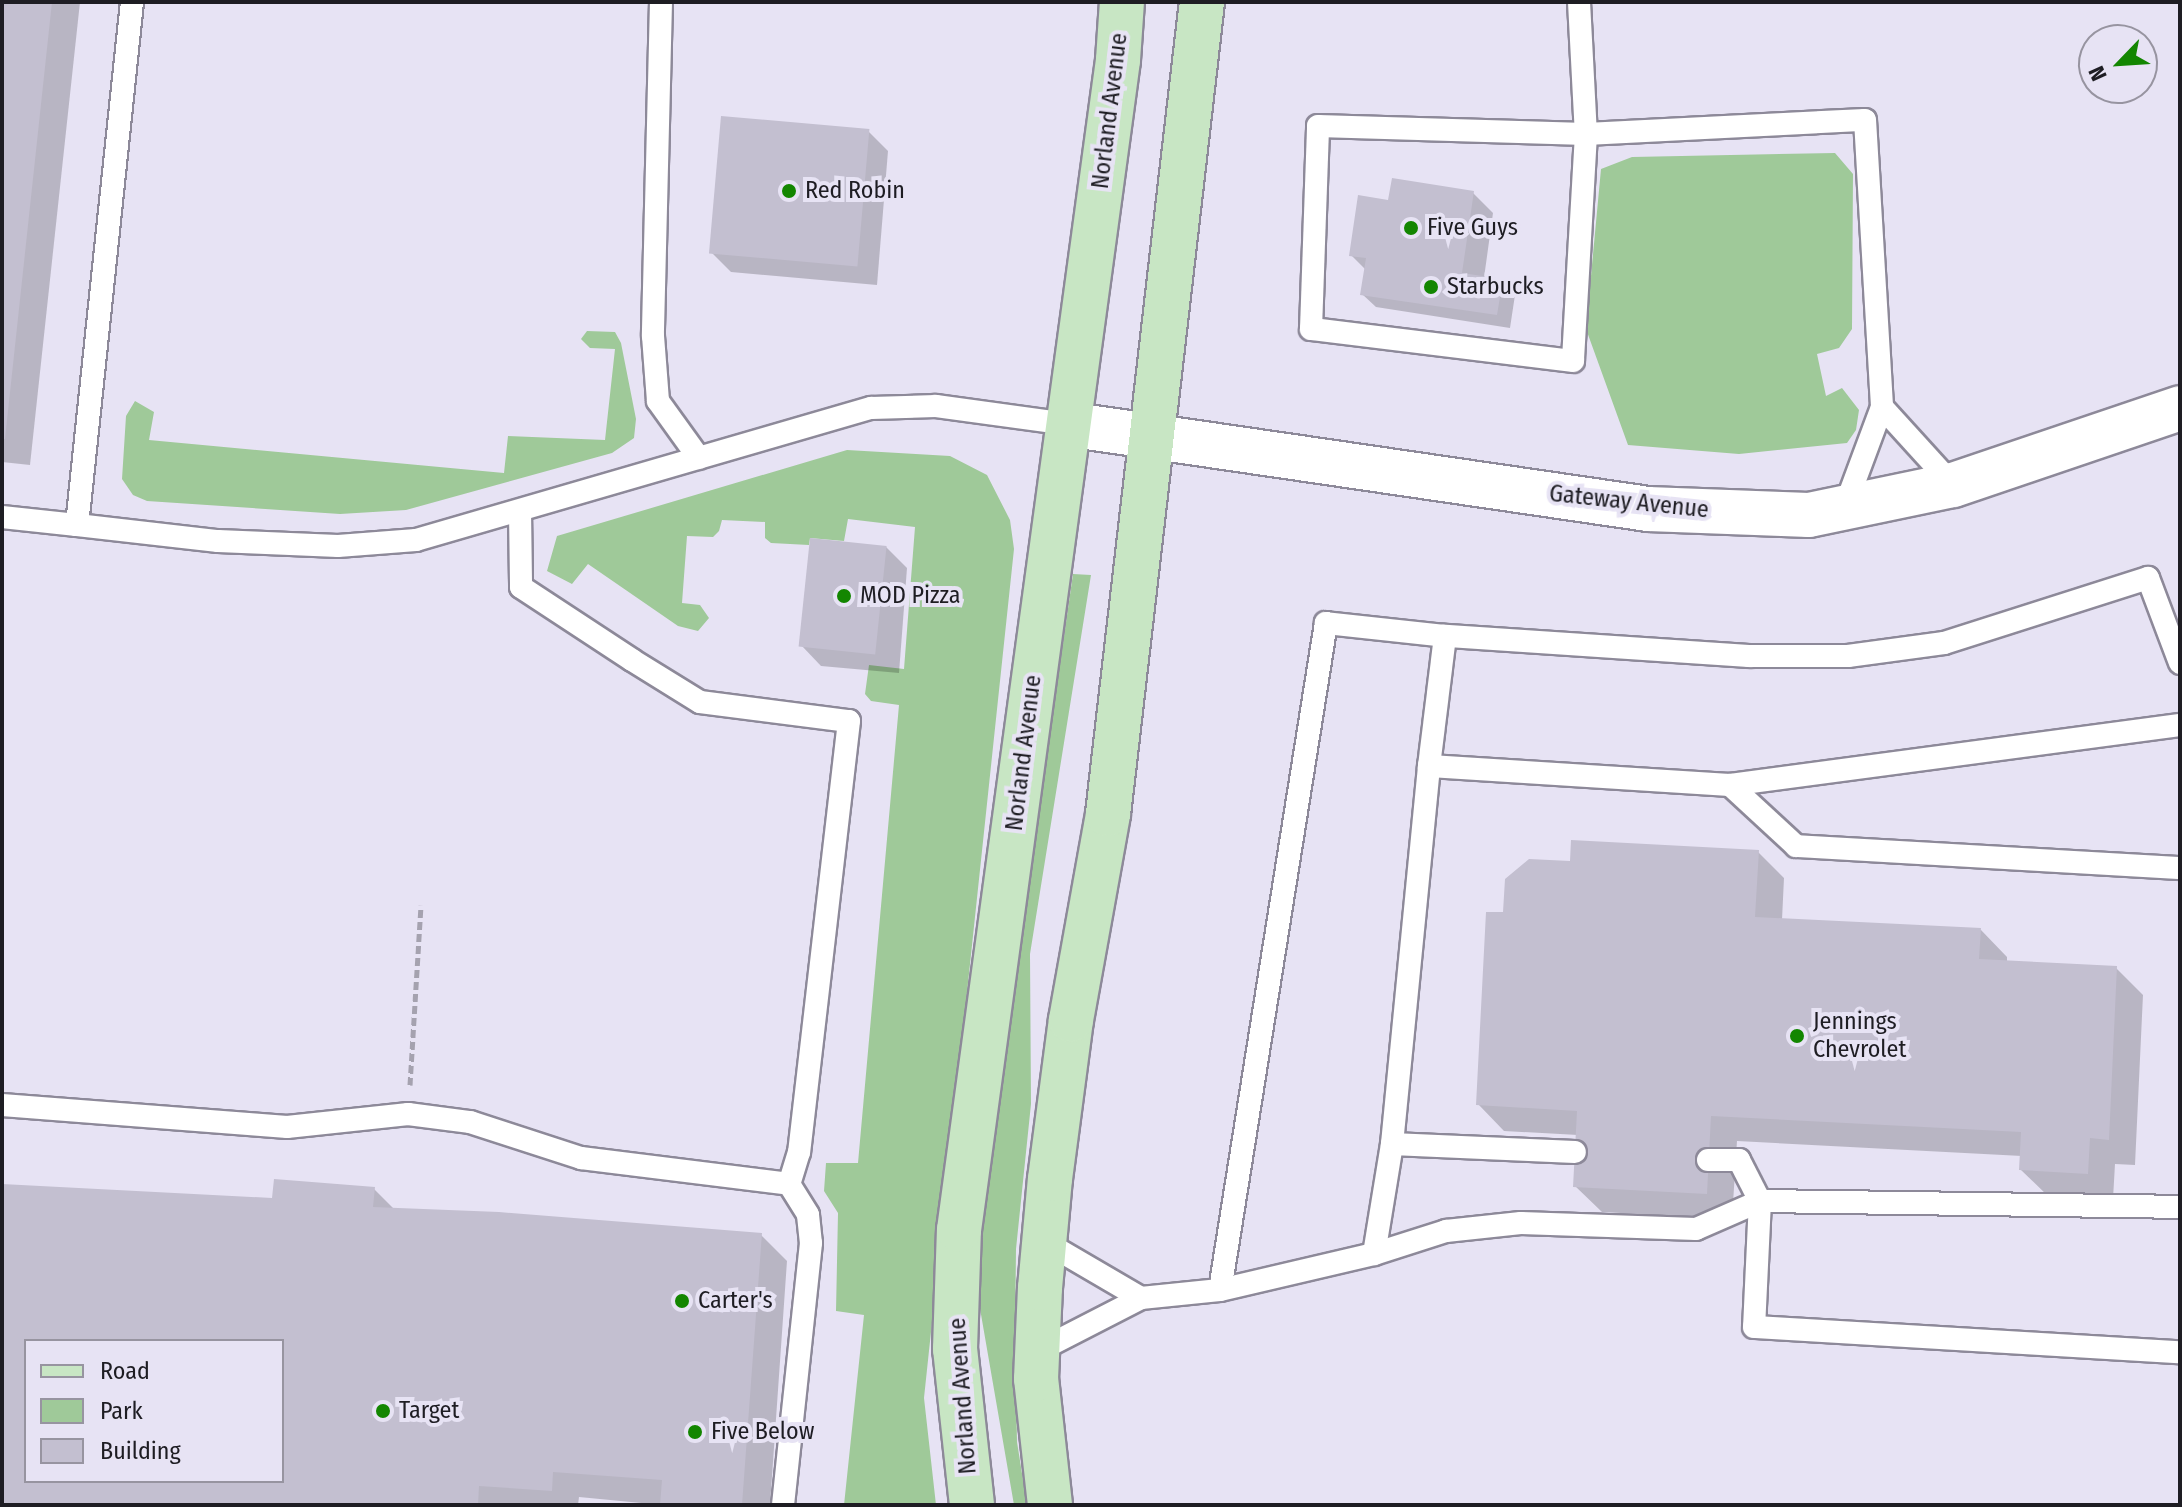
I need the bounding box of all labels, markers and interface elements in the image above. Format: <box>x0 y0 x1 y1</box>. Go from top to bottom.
north arrow <box>2078 24 2158 104</box>
street label: Norland Avenue <box>1086 31 1134 191</box>
text: N <box>2083 62 2113 85</box>
place label: Red Robin <box>805 177 905 205</box>
marker: Red Robin <box>780 182 798 200</box>
place label: Five Guys <box>1427 214 1518 242</box>
marker: Five Guys <box>1402 219 1420 237</box>
place label: Starbucks <box>1447 273 1544 301</box>
marker: Starbucks <box>1422 278 1440 296</box>
street label: Gateway Avenue <box>1548 479 1710 525</box>
place label: MOD Pizza <box>860 582 961 610</box>
marker: MOD Pizza <box>835 587 853 605</box>
street label: Norland Avenue <box>1000 673 1048 833</box>
place label: Jennings Chevrolet <box>1813 1008 1906 1064</box>
marker: Jennings Chevrolet <box>1788 1027 1806 1045</box>
place label: Carter's <box>698 1287 773 1315</box>
marker: Carter's <box>673 1292 691 1310</box>
street label: Norland Avenue <box>943 1317 983 1475</box>
legend <box>24 1339 284 1483</box>
text: Road <box>100 1357 150 1385</box>
text: Park <box>100 1397 143 1425</box>
place label: Target <box>399 1397 459 1425</box>
marker: Target <box>374 1402 392 1420</box>
place label: Five Below <box>711 1418 814 1446</box>
marker: Five Below <box>686 1423 704 1441</box>
text: Building <box>100 1437 181 1465</box>

